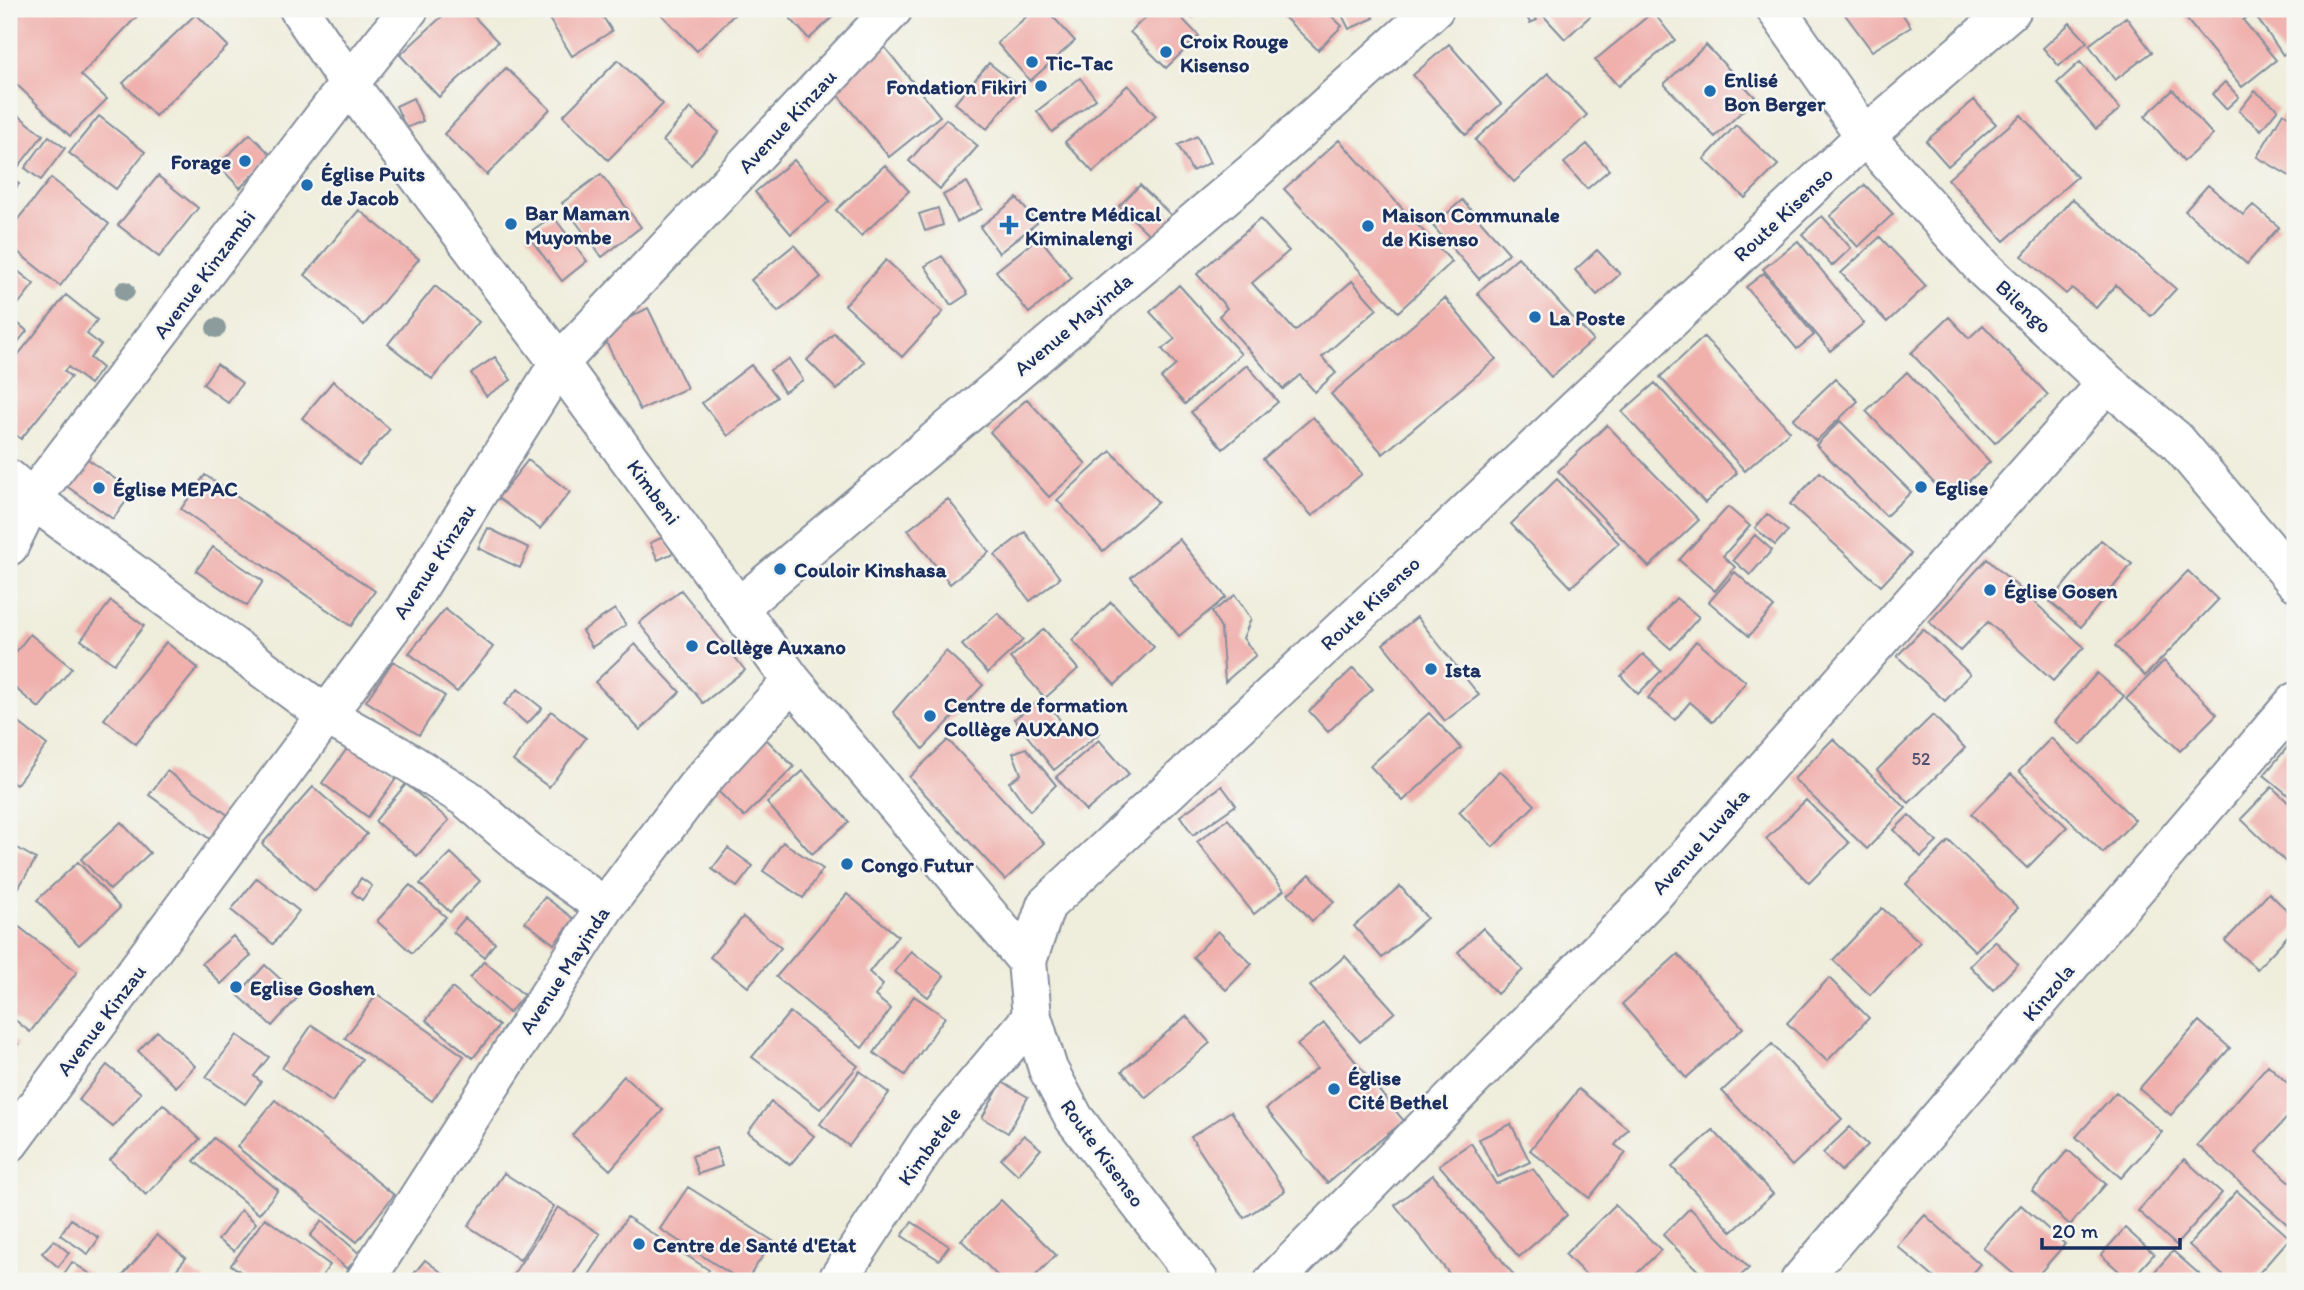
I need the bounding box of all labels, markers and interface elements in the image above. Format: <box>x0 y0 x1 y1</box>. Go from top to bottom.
place label: Croix Rouge Kisenso <box>1180 28 1288 77</box>
marker: Croix Rouge Kisenso <box>1158 44 1174 60</box>
place label: Tic-Tac <box>1045 50 1114 75</box>
marker: Tic-Tac <box>1024 54 1040 70</box>
street label: Avenue Kinzau <box>733 64 842 178</box>
place label: Enlisé Bon Berger <box>1724 67 1826 117</box>
place label: Fondation Fikiri <box>886 74 1027 99</box>
marker: Fondation Fikiri <box>1033 78 1049 94</box>
marker: Enlisé Bon Berger <box>1702 83 1718 99</box>
place label: Forage <box>171 149 231 175</box>
marker: Forage <box>237 153 253 169</box>
place label: Église Puits de Jacob <box>321 161 425 210</box>
street label: Route Kisenso <box>1728 161 1838 267</box>
marker: Église Puits de Jacob <box>299 177 315 193</box>
place label: Bar Maman Muyombe <box>525 200 630 250</box>
place label: Centre Médical Kiminalengi <box>1025 201 1162 251</box>
place label: Maison Communale de Kisenso <box>1382 202 1560 251</box>
street label: Avenue Kinzambi <box>148 205 260 343</box>
marker: Centre Médical Kiminalengi <box>999 215 1019 235</box>
marker: Bar Maman Muyombe <box>503 216 519 232</box>
marker: Maison Communale de Kisenso <box>1360 218 1376 234</box>
street label: Avenue Mayinda <box>1009 267 1137 381</box>
street label: Bilengo <box>1991 274 2057 338</box>
place label: La Poste <box>1549 305 1625 330</box>
marker: La Poste <box>1527 309 1543 325</box>
street label: Kimbeni <box>622 454 686 530</box>
place label: Eglise <box>1935 475 1988 501</box>
place label: Église MEPAC <box>113 476 238 502</box>
marker: Eglise <box>1913 479 1929 495</box>
marker: Église MEPAC <box>91 480 107 496</box>
street label: Avenue Kinzau <box>387 498 481 624</box>
street label: Route Kisenso <box>1315 550 1425 656</box>
place label: Couloir Kinshasa <box>794 557 947 582</box>
marker: Couloir Kinshasa <box>772 561 788 577</box>
place label: Église Gosen <box>2004 578 2118 604</box>
marker: Église Gosen <box>1982 582 1998 598</box>
place label: Collège Auxano <box>706 634 846 660</box>
marker: Collège Auxano <box>684 638 700 654</box>
place label: Ista <box>1445 657 1482 682</box>
marker: Ista <box>1423 661 1439 677</box>
place label: Centre de formation Collège AUXANO <box>944 692 1128 742</box>
marker: Centre de formation Collège AUXANO <box>922 708 938 724</box>
house number: 52 <box>1912 748 1931 770</box>
street label: Avenue Luvaka <box>1646 783 1754 899</box>
place label: Congo Futur <box>861 852 974 878</box>
marker: Congo Futur <box>839 856 855 872</box>
street label: Avenue Mayinda <box>513 901 615 1039</box>
street label: Kinzola <box>2017 958 2079 1026</box>
street label: Avenue Kinzau <box>51 959 151 1081</box>
place label: Eglise Goshen <box>250 975 375 1001</box>
marker: Eglise Goshen <box>228 979 244 995</box>
place label: Église Cité Bethel <box>1348 1065 1449 1114</box>
marker: Église Cité Bethel <box>1326 1081 1342 1097</box>
street label: Route Kisenso <box>1055 1094 1151 1212</box>
street label: Kimbetele <box>892 1102 966 1190</box>
scale bar <box>2042 1206 2180 1250</box>
text: 20 m <box>2052 1218 2099 1243</box>
place label: Centre de Santé d'Etat <box>653 1232 856 1257</box>
marker: Centre de Santé d'Etat <box>631 1236 647 1252</box>

